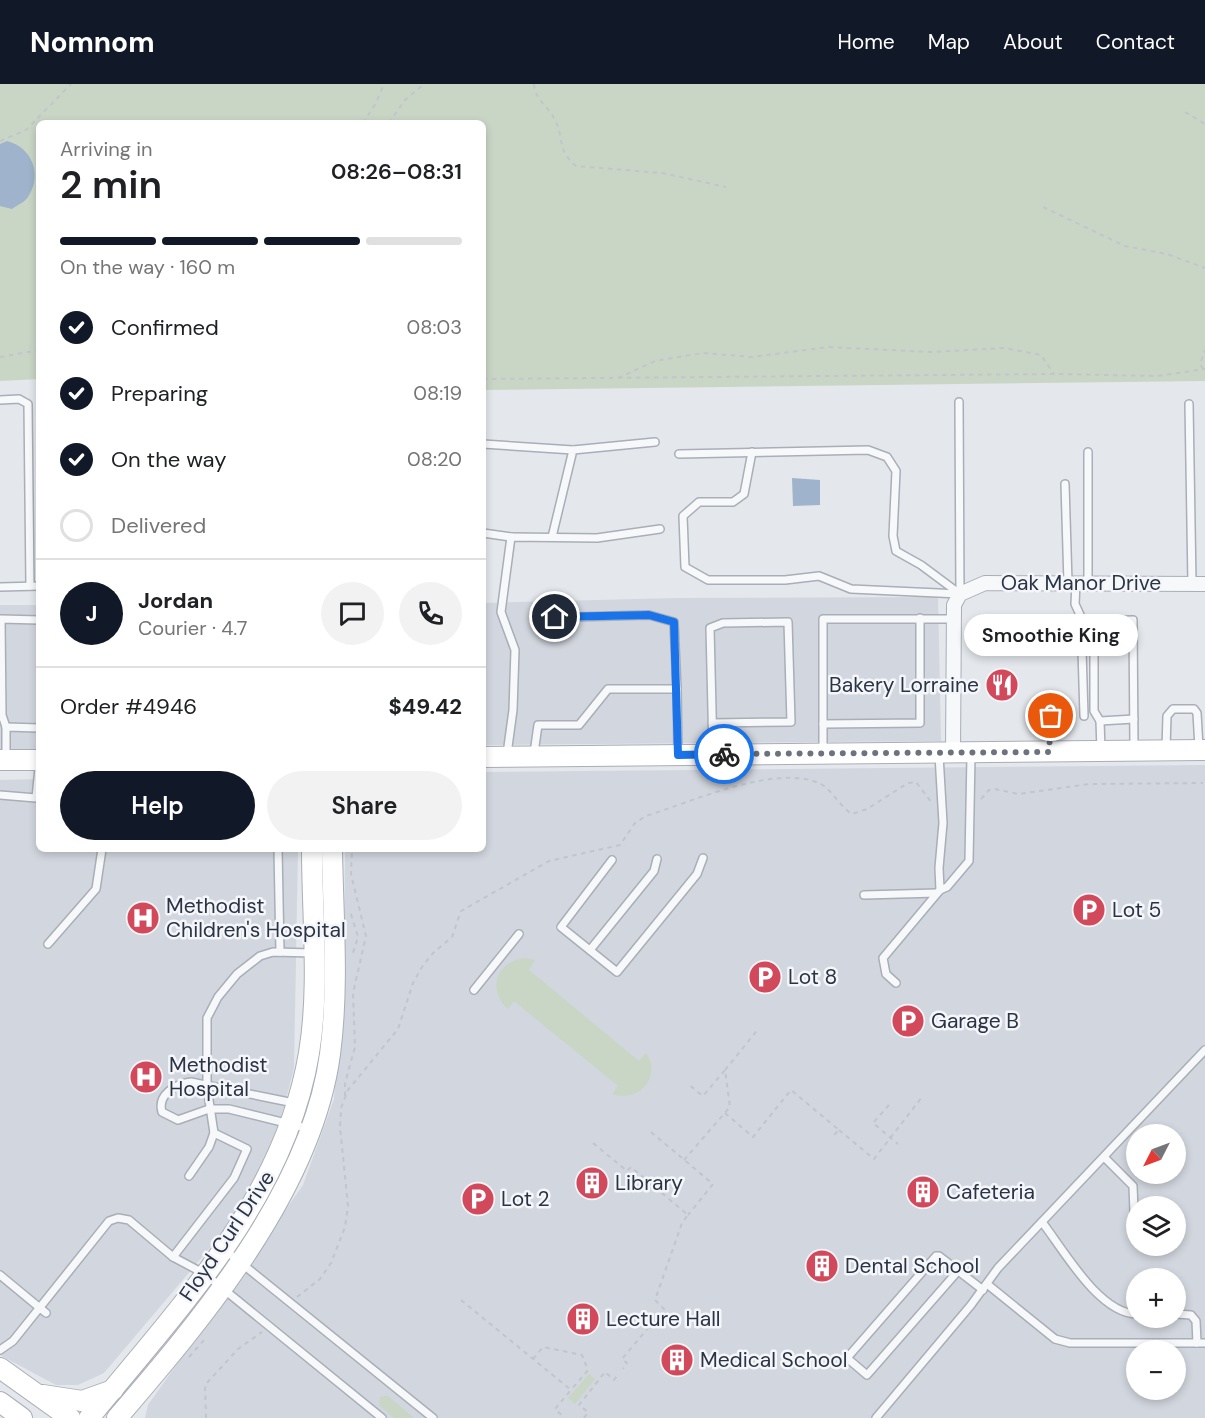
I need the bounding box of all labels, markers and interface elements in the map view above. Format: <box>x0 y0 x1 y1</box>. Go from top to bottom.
text: Nomnom <box>30 24 155 61</box>
text: Home <box>837 28 895 56</box>
text: Map <box>928 28 970 56</box>
text: About <box>1003 28 1063 56</box>
text: Contact <box>1096 28 1175 56</box>
text: Arriving in <box>60 136 152 162</box>
text: 08:26–08:31 <box>331 157 462 186</box>
text: 2 min <box>60 159 162 210</box>
text: On the way · 160 m <box>60 254 235 280</box>
icon: check <box>60 311 93 344</box>
text: Confirmed <box>111 313 219 342</box>
text: 08:03 <box>407 314 462 340</box>
icon: check <box>60 377 93 410</box>
text: Preparing <box>111 379 208 408</box>
text: 08:19 <box>413 380 462 406</box>
icon: check <box>60 443 93 476</box>
text: On the way <box>111 445 226 474</box>
text: 08:20 <box>407 446 462 472</box>
text: Delivered <box>111 511 206 540</box>
street label: Oak Manor Drive <box>1001 569 1161 597</box>
button: chat <box>321 582 384 645</box>
button: phone <box>399 582 462 645</box>
text: Jordan <box>138 586 213 615</box>
pin <box>529 591 580 642</box>
text: J <box>86 599 97 628</box>
icon: home <box>538 600 571 633</box>
callout: Smoothie King <box>964 614 1138 656</box>
text: Courier · 4.7 <box>138 615 247 641</box>
text: Smoothie King <box>982 622 1120 648</box>
restaurant icon: Bakery Lorraine <box>984 667 1020 703</box>
place label: Bakery Lorraine <box>829 671 979 699</box>
pin <box>1025 690 1076 741</box>
text: Order #4946 <box>60 692 197 721</box>
text: $49.42 <box>389 692 462 721</box>
icon: bag <box>1034 699 1067 732</box>
courier <box>694 724 754 784</box>
icon: bike <box>708 738 741 771</box>
button: Help <box>60 771 255 840</box>
button: Share <box>267 771 462 840</box>
place label: Methodist Children's Hospital <box>166 892 346 944</box>
parking icon: Lot 5 <box>1071 892 1107 928</box>
place label: Lot 5 <box>1112 896 1161 924</box>
hospital icon: Methodist Children's Hospital <box>125 900 161 936</box>
parking icon: Lot 8 <box>747 959 783 995</box>
place label: Lot 8 <box>788 963 837 991</box>
parking icon: Garage B <box>890 1003 926 1039</box>
place label: Garage B <box>931 1007 1019 1035</box>
place label: Methodist Hospital <box>169 1051 268 1103</box>
hospital icon: Methodist Hospital <box>128 1059 164 1095</box>
north arrow <box>1126 1124 1186 1184</box>
map controls <box>1126 1124 1186 1400</box>
street label: Floyd Curl Drive <box>173 1165 281 1307</box>
building icon: Library <box>574 1165 610 1201</box>
place label: Library <box>615 1169 683 1197</box>
building icon: Cafeteria <box>905 1174 941 1210</box>
place label: Cafeteria <box>946 1178 1035 1206</box>
parking icon: Lot 2 <box>460 1181 496 1217</box>
place label: Lot 2 <box>501 1185 550 1213</box>
button: layers <box>1126 1196 1186 1256</box>
building icon: Dental School <box>804 1248 840 1284</box>
place label: Dental School <box>845 1252 979 1280</box>
button: + <box>1126 1268 1186 1328</box>
building icon: Lecture Hall <box>565 1301 601 1337</box>
place label: Lecture Hall <box>606 1305 721 1333</box>
button: − <box>1126 1340 1186 1400</box>
building icon: Medical School <box>659 1342 695 1378</box>
place label: Medical School <box>700 1346 847 1374</box>

